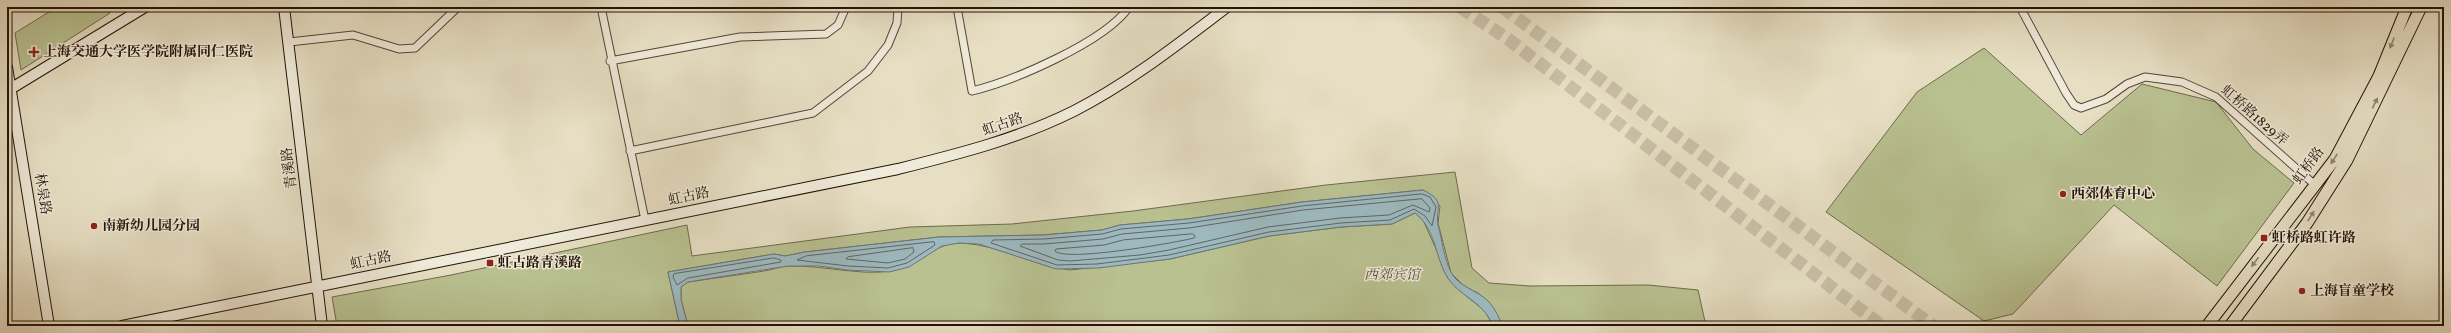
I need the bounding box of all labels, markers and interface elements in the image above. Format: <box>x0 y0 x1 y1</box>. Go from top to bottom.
one-way arrow <box>2389 38 2395 50</box>
place label: 上海交通大学医学院附属同仁医院 <box>43 43 253 62</box>
marker: 上海交通大学医学院附属同仁医院 <box>28 46 40 58</box>
street label: 虹桥路1829弄 <box>2216 82 2292 150</box>
one-way arrow <box>2372 97 2378 108</box>
street label: 虹古路 <box>980 109 1026 141</box>
street label: 虹桥路 <box>2289 143 2329 189</box>
street label: 青溪路 <box>278 146 302 190</box>
one-way arrow <box>2330 154 2338 164</box>
street label: 林泉路 <box>29 172 55 216</box>
street label: 虹古路 <box>666 183 712 211</box>
place label: 西郊体育中心 <box>2071 185 2155 204</box>
marker: 西郊体育中心 <box>2058 189 2068 199</box>
one-way arrow <box>2308 210 2315 222</box>
place label: 南新幼儿园分园 <box>102 217 200 236</box>
marker: 南新幼儿园分园 <box>89 221 99 231</box>
place label: 虹桥路虹许路 <box>2272 229 2356 248</box>
marker: 虹桥路虹许路 <box>2259 233 2269 243</box>
street label: 虹古路 <box>348 247 394 275</box>
place label: 虹古路青溪路 <box>498 254 582 273</box>
one-way arrow <box>2251 257 2259 268</box>
marker: 虹古路青溪路 <box>485 258 495 268</box>
park label: 西郊宾馆 <box>1364 266 1422 285</box>
place label: 上海盲童学校 <box>2310 282 2394 301</box>
marker: 上海盲童学校 <box>2297 286 2307 296</box>

